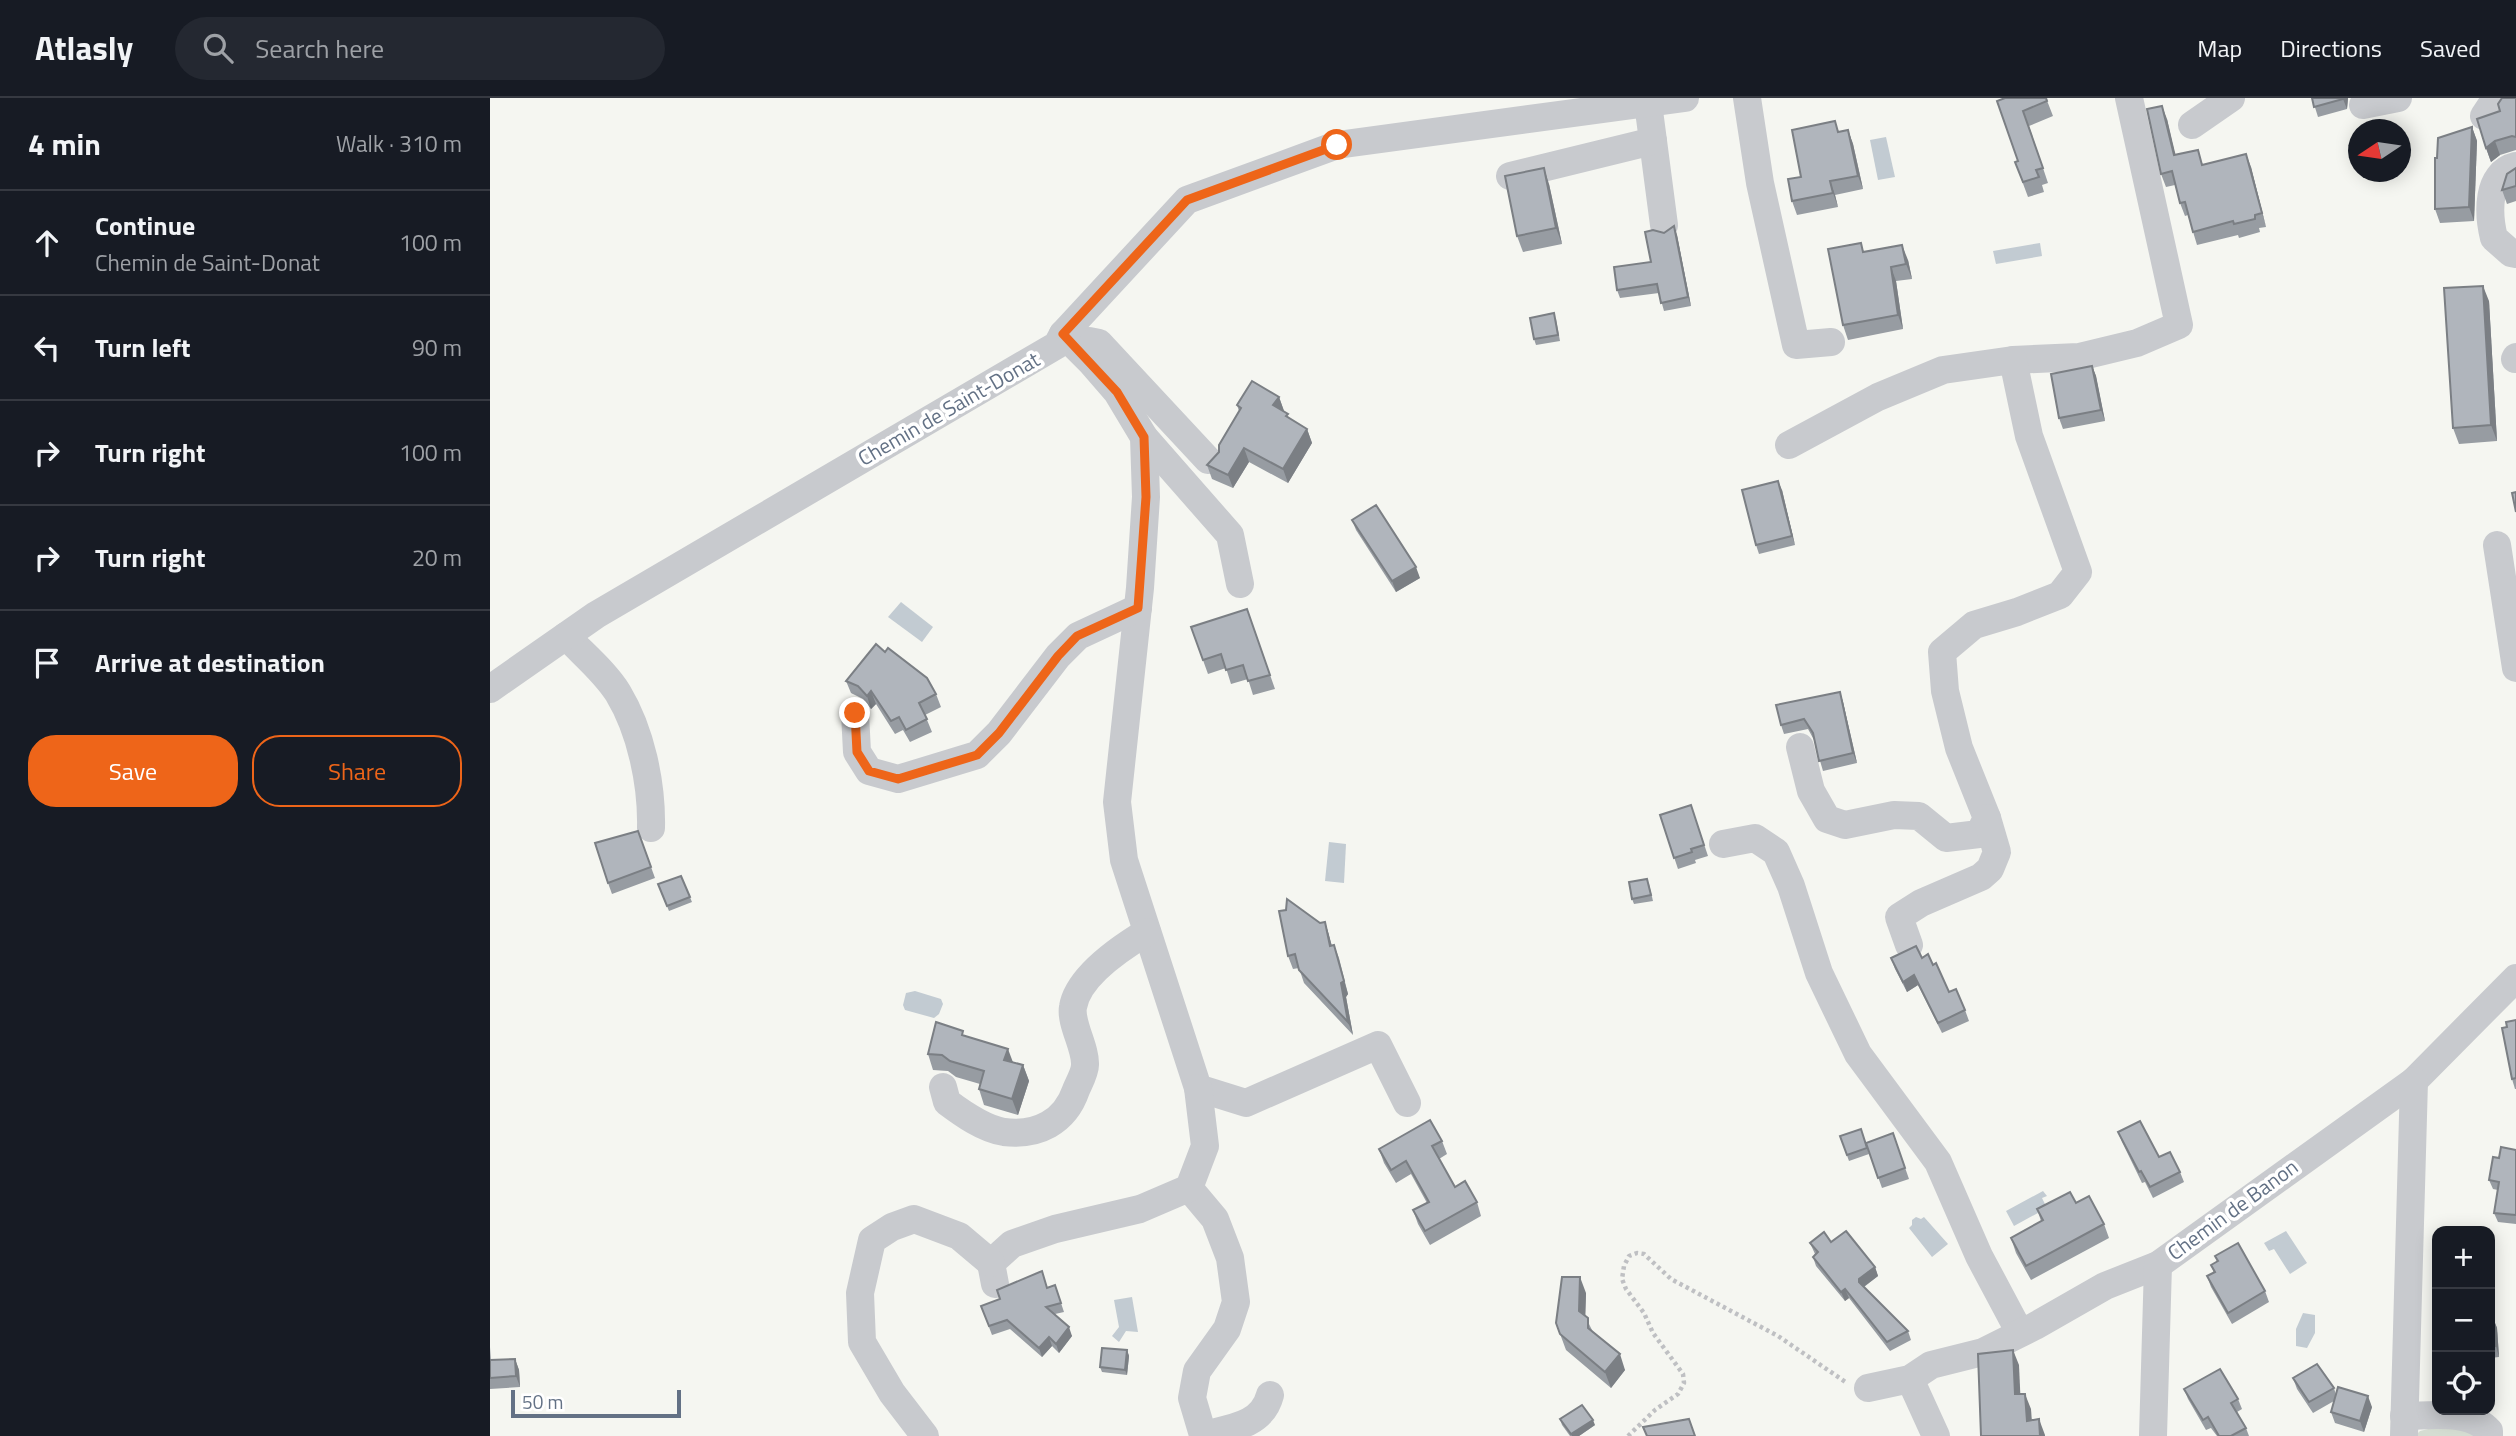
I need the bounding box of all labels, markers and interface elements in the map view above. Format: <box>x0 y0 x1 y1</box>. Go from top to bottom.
search box <box>175 17 665 80</box>
text: Atlasly <box>35 23 133 73</box>
icon: search <box>199 29 237 67</box>
text: Search here <box>255 29 384 68</box>
text: Map <box>2197 30 2242 66</box>
text: Directions <box>2280 30 2382 66</box>
text: Saved <box>2420 30 2481 66</box>
north arrow <box>2348 119 2411 182</box>
text: 4 min <box>28 121 101 167</box>
text: Walk · 310 m <box>336 126 462 161</box>
route start <box>1321 129 1352 160</box>
text: Continue <box>95 206 195 245</box>
icon: ahead <box>28 224 66 262</box>
text: 100 m <box>399 225 462 260</box>
text: Chemin de Saint-Donat <box>95 245 320 280</box>
text: Turn left <box>95 328 190 367</box>
icon: left <box>28 329 66 367</box>
text: 90 m <box>412 330 462 365</box>
street label: Chemin de Saint-Donat <box>852 343 1046 473</box>
text: Turn right <box>95 433 206 472</box>
icon: right <box>28 434 66 472</box>
text: 100 m <box>399 435 462 470</box>
text: Turn right <box>95 538 206 577</box>
icon: right <box>28 539 66 577</box>
text: 20 m <box>412 540 462 575</box>
text: Arrive at destination <box>95 643 325 682</box>
icon: arrive <box>28 644 66 682</box>
route end <box>839 697 870 728</box>
button: Save <box>28 735 238 807</box>
button: Share <box>252 735 462 807</box>
street label: Chemin de Banon <box>2160 1151 2304 1268</box>
map controls <box>2432 1226 2495 1415</box>
button: + <box>2432 1226 2495 1289</box>
button: − <box>2432 1289 2495 1352</box>
button: locate <box>2432 1352 2495 1415</box>
scale bar <box>511 1387 681 1419</box>
text: 50 m <box>522 1387 563 1416</box>

